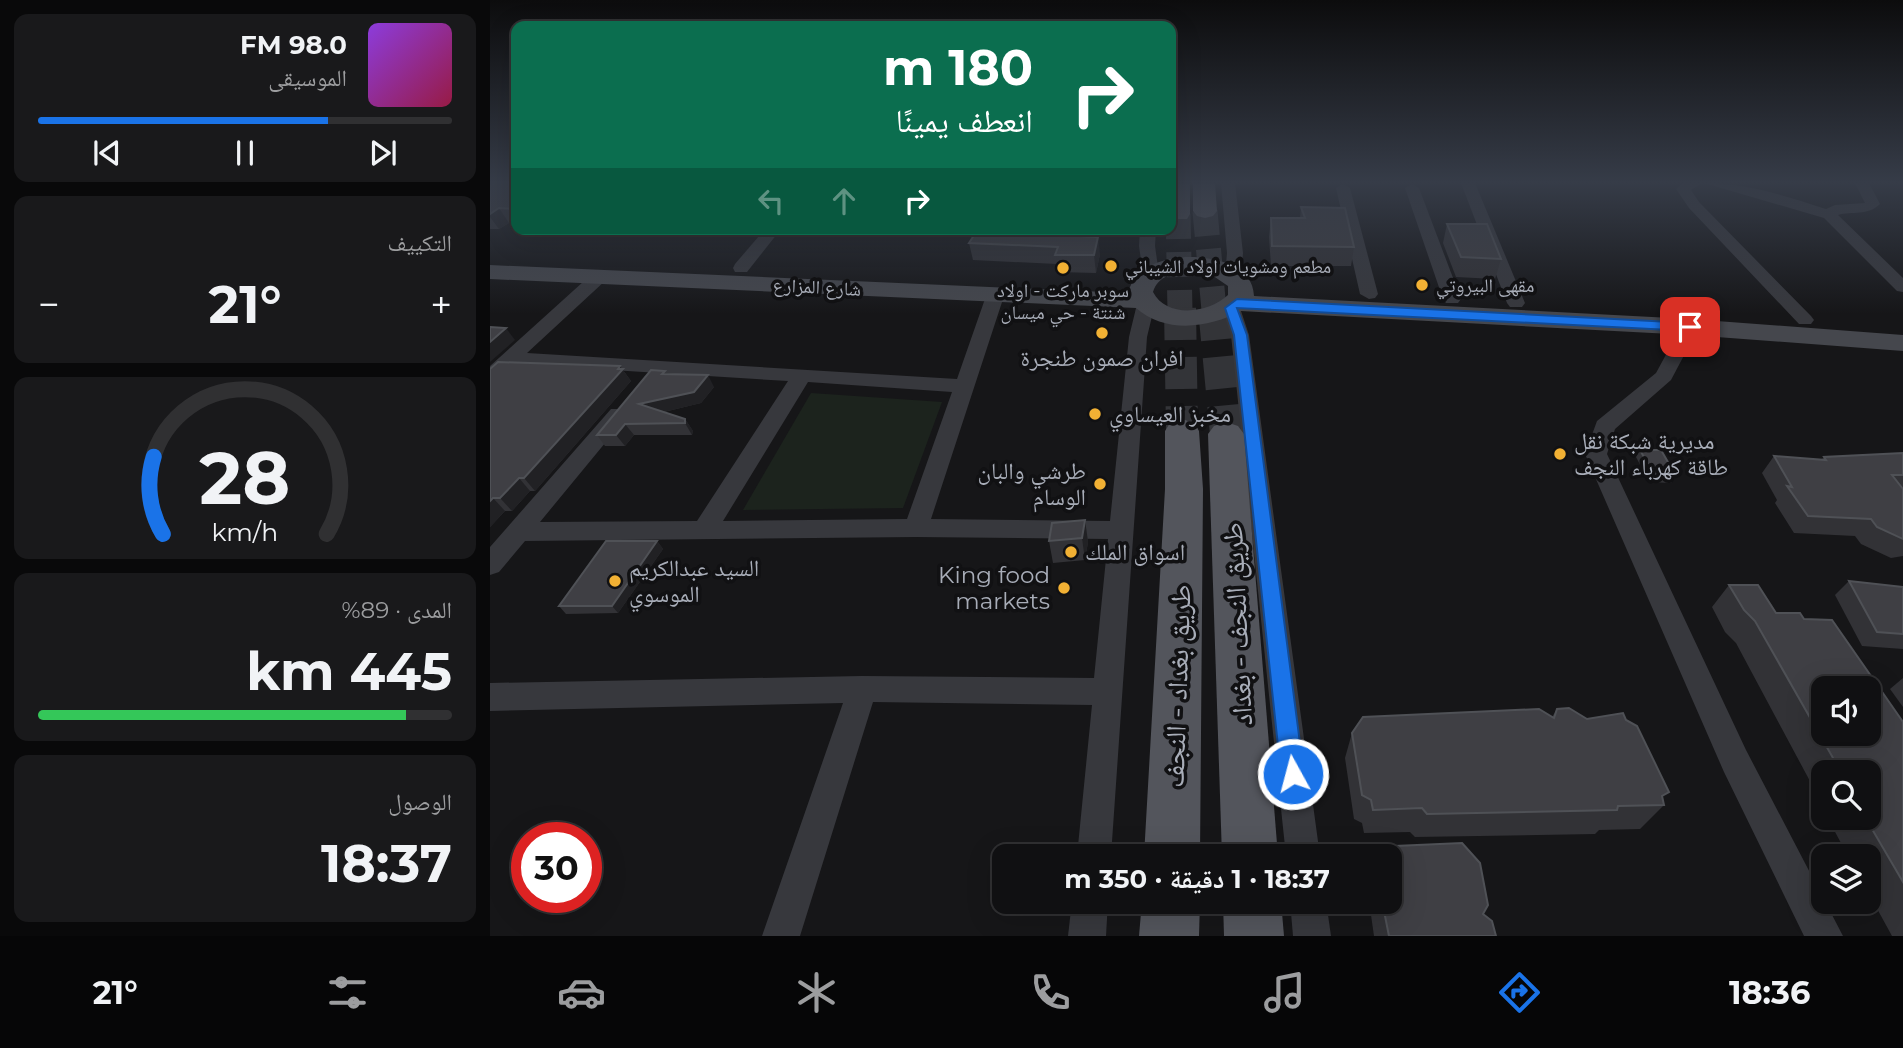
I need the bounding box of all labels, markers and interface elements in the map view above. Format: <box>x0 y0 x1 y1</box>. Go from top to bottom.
text: 98.0 FM <box>240 29 347 61</box>
text: 180 m <box>883 38 1033 97</box>
icon: right <box>1057 49 1148 140</box>
text: الموسيقى <box>268 64 347 92</box>
text: انعطف يمينًا <box>896 101 1033 140</box>
icon: previous <box>88 134 126 172</box>
icon: pause <box>226 134 264 172</box>
icon: next <box>364 134 402 172</box>
icon: left <box>752 182 790 220</box>
icon: ahead <box>825 182 863 220</box>
icon: right <box>898 182 936 220</box>
text: التكييف <box>387 229 452 257</box>
place label: مطعم ومشويات اولاد الشيباني <box>1125 255 1331 281</box>
marker: مطعم ومشويات اولاد الشيباني <box>1103 258 1119 274</box>
marker: سوبر ماركت - اولاد شنتة - حي ميسان <box>1055 260 1071 276</box>
text: 21° <box>209 273 281 336</box>
street label: شارع المزارع <box>772 273 862 301</box>
place label: مقهى البيروتي <box>1436 274 1534 300</box>
marker: مقهى البيروتي <box>1414 277 1430 293</box>
place label: سوبر ماركت - اولاد شنتة - حي ميسان <box>997 279 1129 327</box>
text: − <box>38 281 60 328</box>
text: + <box>430 281 452 328</box>
pin <box>1660 297 1720 357</box>
icon: arrive <box>1671 308 1709 346</box>
marker: افران صمون طنجرة <box>1094 325 1110 341</box>
place label: افران صمون طنجرة <box>1020 344 1184 372</box>
place label: مخبز العيساوي <box>1109 400 1231 433</box>
marker: مخبز العيساوي <box>1087 406 1103 422</box>
place label: مديرية شبكة نقل طاقة كهرباء النجف <box>1574 427 1728 481</box>
text: 28 <box>200 434 291 522</box>
marker: مديرية شبكة نقل طاقة كهرباء النجف <box>1552 446 1568 462</box>
place label: طرشي والبان الوسام <box>977 457 1086 513</box>
marker: طرشي والبان الوسام <box>1092 476 1108 492</box>
text: km/h <box>212 517 278 547</box>
street label: طريق النجف - بغداد <box>1215 522 1260 726</box>
place label: اسواق الملك <box>1085 538 1185 566</box>
marker: اسواق الملك <box>1063 544 1079 560</box>
place label: السيد عبدالكريم الموسوي <box>629 554 759 613</box>
place label: King food markets <box>938 561 1050 615</box>
marker: السيد عبدالكريم الموسوي <box>607 573 623 589</box>
marker: King food markets <box>1056 580 1072 596</box>
street label: طريق بغداد - النجف <box>1156 584 1199 788</box>
text: المدى · 89% <box>341 596 452 624</box>
text: 445 km <box>246 640 452 703</box>
map controls <box>1811 676 1881 914</box>
button: sound <box>1811 676 1881 746</box>
position arrow <box>1256 737 1330 811</box>
button: search <box>1811 760 1881 830</box>
text: الوصول <box>388 788 452 816</box>
speed limit sign: 30 <box>511 822 602 913</box>
text: 18:37 <box>321 832 452 895</box>
button: layers <box>1811 844 1881 914</box>
text: 18:37 · 1 دقيقة · 350 m <box>1064 863 1330 895</box>
icon: filters <box>323 968 372 1017</box>
icon: car <box>557 968 606 1017</box>
icon: climate <box>792 968 841 1017</box>
icon: phone <box>1026 968 1075 1017</box>
icon: music <box>1260 968 1309 1017</box>
icon: directions <box>1495 968 1544 1017</box>
text: 21° <box>93 973 138 1012</box>
text: 18:36 <box>1729 973 1810 1012</box>

